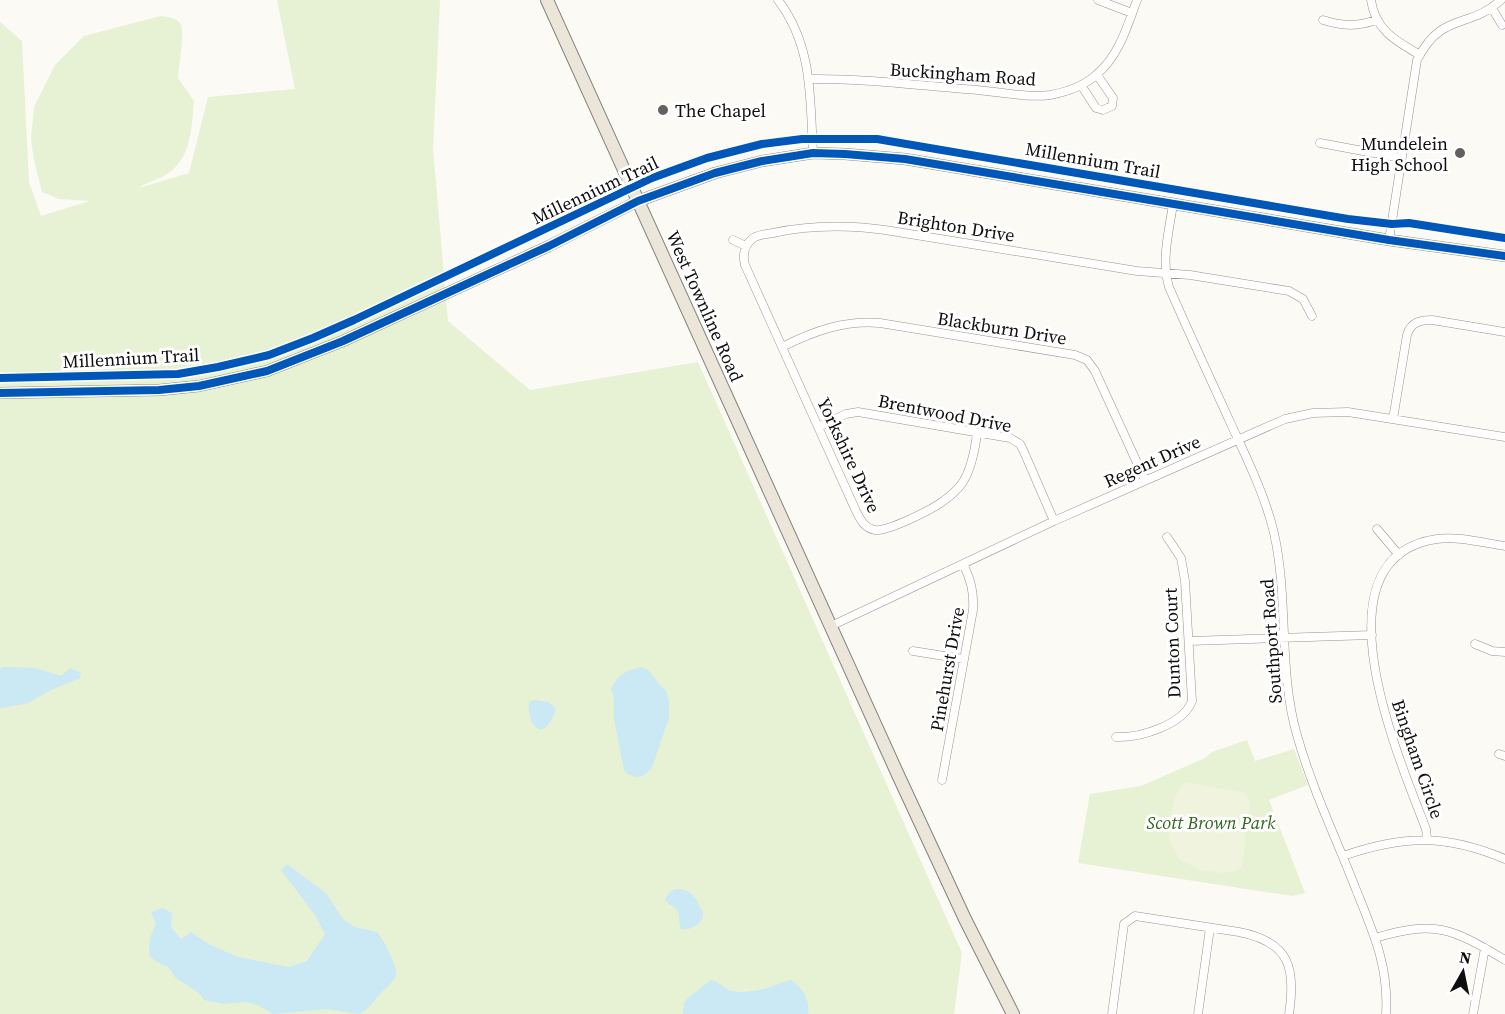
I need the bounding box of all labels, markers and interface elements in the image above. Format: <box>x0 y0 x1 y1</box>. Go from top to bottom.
street label: Buckingham Road <box>889 56 1037 92</box>
place label: The Chapel <box>675 98 766 123</box>
marker: The Chapel <box>656 103 670 117</box>
place label: Mundelein High School <box>1351 131 1448 177</box>
street label: Millennium Trail <box>1023 136 1163 184</box>
marker: Mundelein High School <box>1453 146 1467 160</box>
street label: Millennium Trail <box>528 150 662 230</box>
street label: Brighton Drive <box>896 204 1016 248</box>
street label: West Townline Road <box>660 227 750 385</box>
street label: Blackburn Drive <box>935 305 1069 351</box>
street label: Millennium Trail <box>62 342 200 374</box>
street label: Brentwood Drive <box>876 388 1014 438</box>
street label: Yorkshire Drive <box>811 393 887 517</box>
street label: Regent Drive <box>1100 429 1204 493</box>
street label: Southport Road <box>1254 578 1288 704</box>
street label: Dunton Court <box>1158 587 1186 699</box>
street label: Pinehurst Drive <box>924 605 970 733</box>
street label: Bingham Circle <box>1386 696 1450 822</box>
park label: Scott Brown Park <box>1147 810 1276 835</box>
north arrow <box>1433 942 1493 1002</box>
text: N <box>1458 945 1473 969</box>

